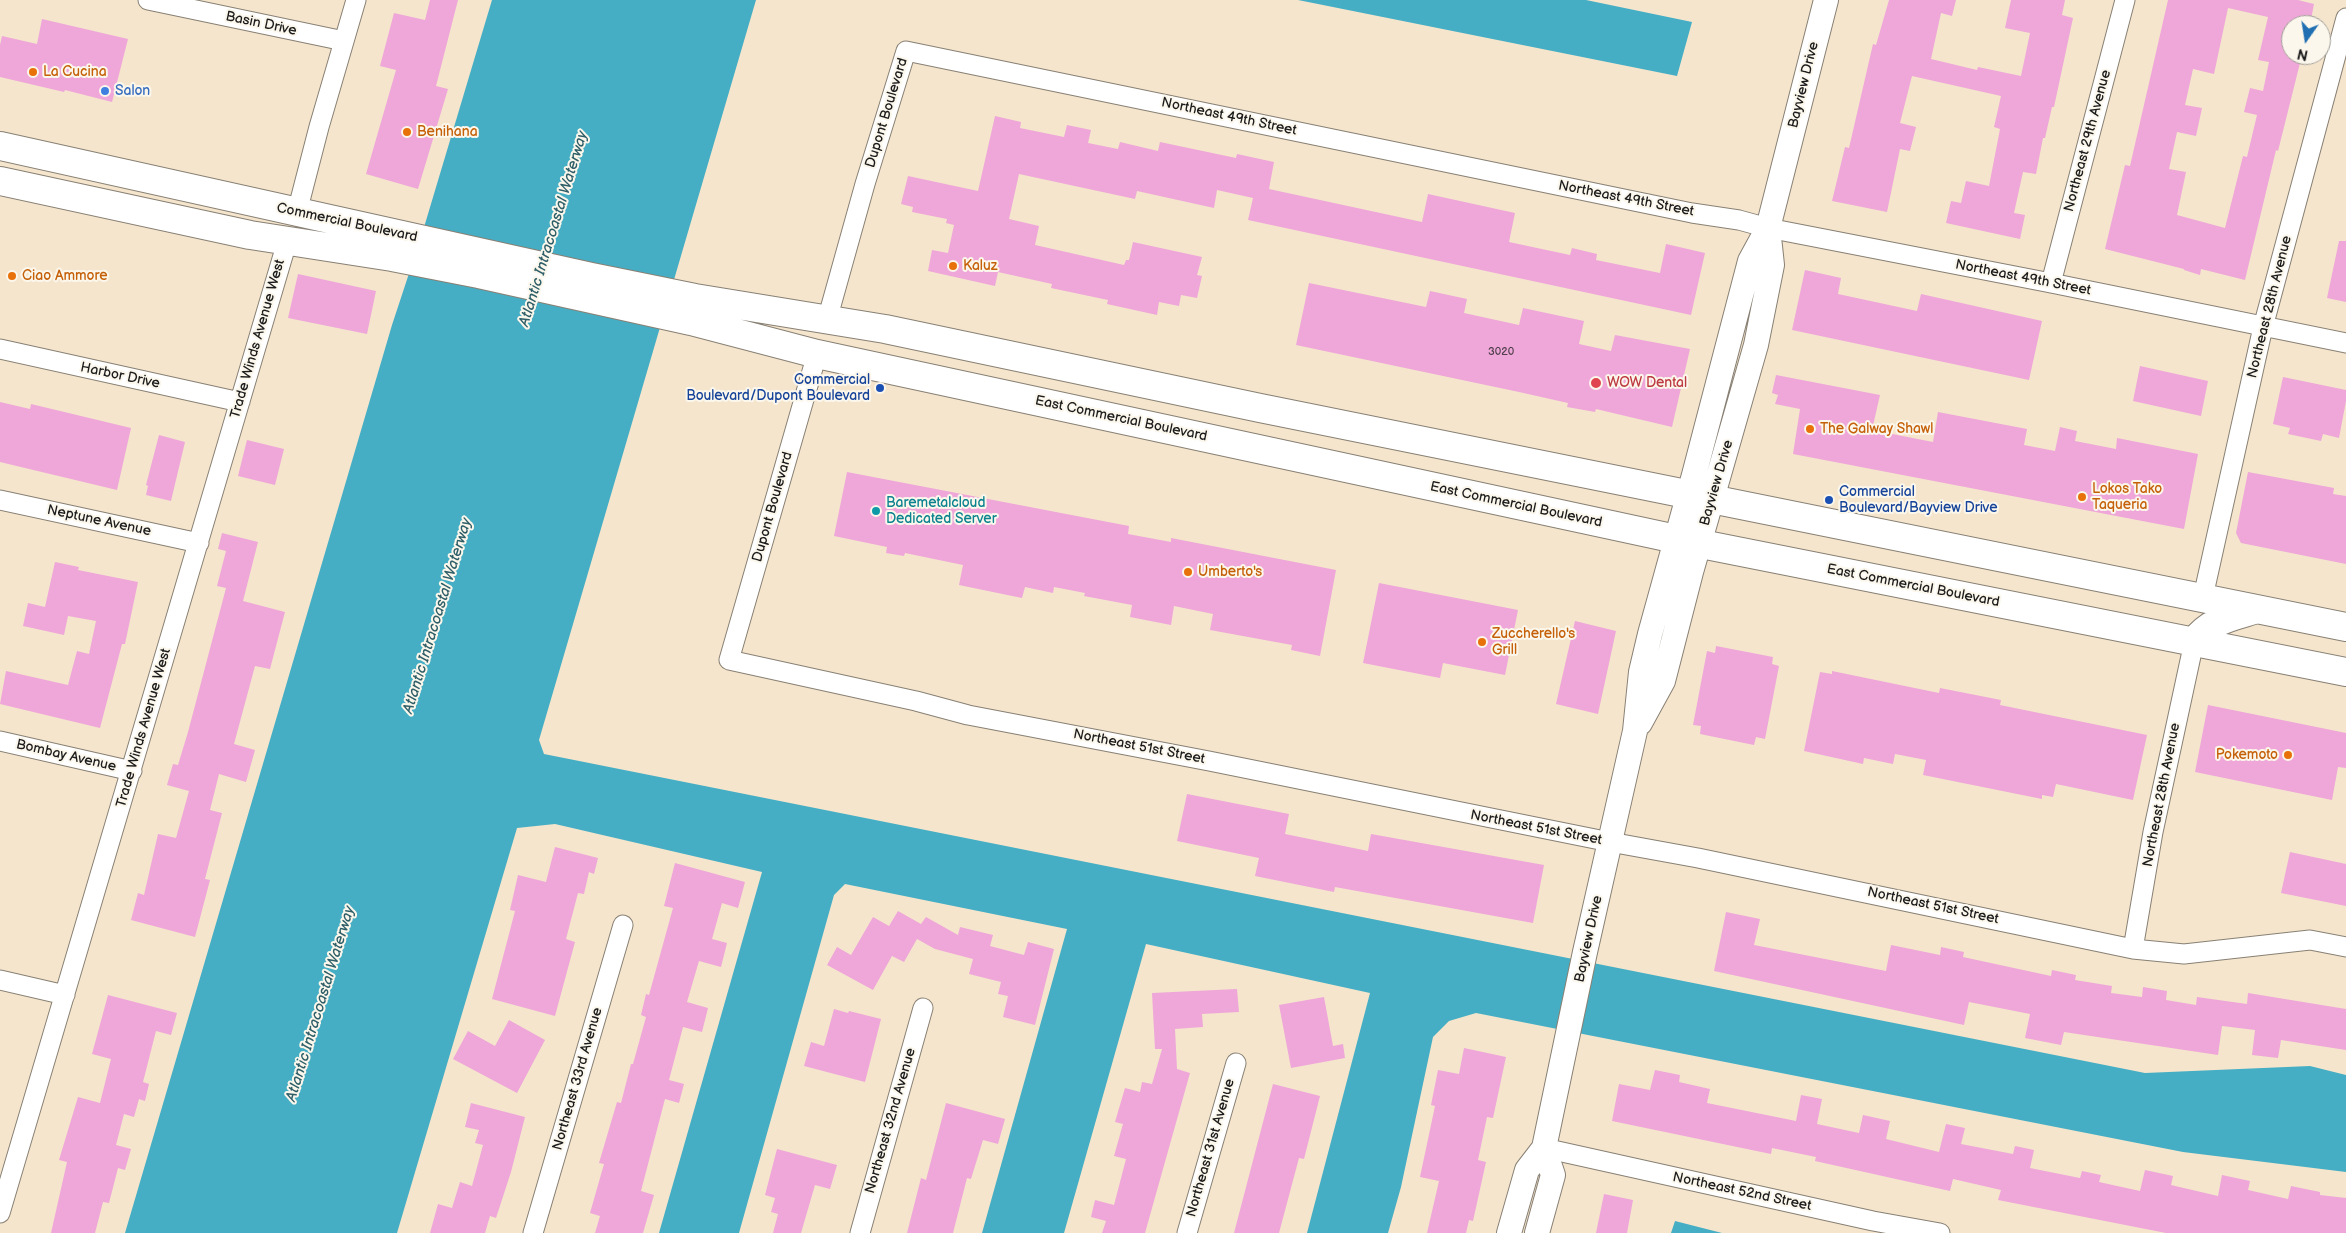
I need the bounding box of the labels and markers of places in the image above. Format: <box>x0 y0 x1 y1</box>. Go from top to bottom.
place label: La Cucina <box>43 64 107 80</box>
marker: La Cucina <box>27 66 39 78</box>
place label: Salon <box>115 83 150 99</box>
marker: Salon <box>99 85 111 97</box>
place label: Benihana <box>417 124 478 140</box>
marker: Benihana <box>401 126 413 138</box>
place label: Kaluz <box>963 258 997 274</box>
marker: Kaluz <box>947 260 959 272</box>
place label: Ciao Ammore <box>22 268 108 284</box>
marker: Ciao Ammore <box>6 270 18 282</box>
place label: Commercial Boulevard/Dupont Boulevard <box>686 372 870 404</box>
place label: WOW Dental <box>1607 375 1687 391</box>
marker: WOW Dental <box>1589 376 1603 390</box>
marker: Commercial Boulevard/Dupont Boulevard <box>874 382 886 394</box>
place label: The Galway Shawl <box>1820 421 1933 437</box>
marker: The Galway Shawl <box>1804 423 1816 435</box>
place label: Lokos Tako Taqueria <box>2092 481 2162 514</box>
place label: Commercial Boulevard/Bayview Drive <box>1839 484 1997 516</box>
marker: Lokos Tako Taqueria <box>2076 491 2088 503</box>
marker: Commercial Boulevard/Bayview Drive <box>1823 494 1835 506</box>
place label: Baremetalcloud Dedicated Server <box>886 495 997 528</box>
marker: Baremetalcloud Dedicated Server <box>870 505 882 517</box>
place label: Umberto's <box>1198 564 1262 580</box>
marker: Umberto's <box>1182 566 1194 578</box>
place label: Zuccherello's Grill <box>1492 626 1575 658</box>
marker: Zuccherello's Grill <box>1476 636 1488 648</box>
place label: Pokemoto <box>2216 747 2278 763</box>
marker: Pokemoto <box>2282 749 2294 761</box>

